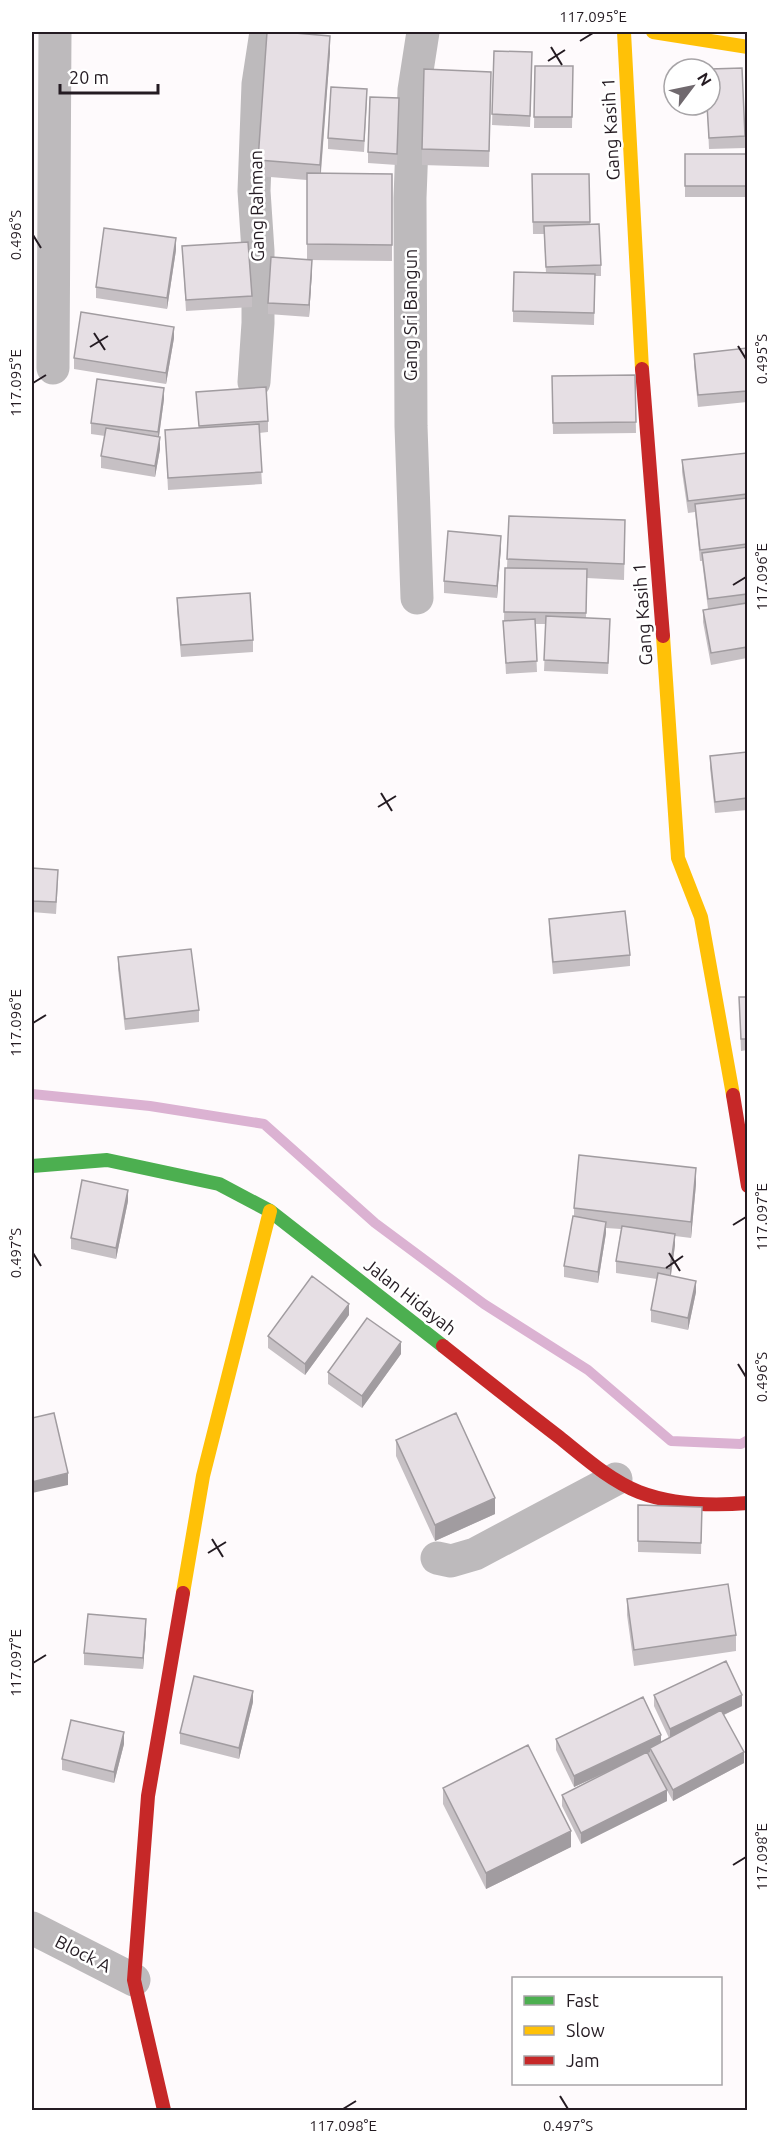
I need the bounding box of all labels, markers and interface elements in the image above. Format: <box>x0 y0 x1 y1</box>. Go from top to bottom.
text: 117.095°E <box>559 8 627 25</box>
scale bar <box>60 57 158 95</box>
north arrow <box>662 57 722 117</box>
text: 20 m <box>69 67 109 87</box>
text: N <box>694 69 716 89</box>
street label: Gang Kasih 1 <box>597 77 623 181</box>
street label: Gang Rahman <box>245 150 267 262</box>
text: 0.496°S <box>7 210 24 260</box>
street label: Gang Sri Bangun <box>400 249 420 381</box>
text: 0.495°S <box>753 334 770 384</box>
text: 117.095°E <box>7 349 24 417</box>
text: 117.096°E <box>753 543 770 611</box>
street label: Gang Kasih 1 <box>628 562 656 666</box>
text: 117.096°E <box>7 989 24 1057</box>
text: 117.097°E <box>753 1183 770 1251</box>
text: 0.497°S <box>7 1228 24 1278</box>
street label: Jalan Hidayah <box>361 1254 461 1338</box>
text: 0.496°S <box>753 1352 770 1402</box>
text: 117.097°E <box>7 1629 24 1697</box>
text: 117.098°E <box>753 1823 770 1891</box>
street label: Block A <box>52 1931 115 1976</box>
legend <box>512 1977 722 2085</box>
text: Fast <box>566 1990 599 2010</box>
text: Slow <box>566 2020 605 2040</box>
text: Jam <box>566 2050 600 2070</box>
text: 117.098°E <box>309 2117 377 2134</box>
text: 0.497°S <box>543 2117 593 2134</box>

